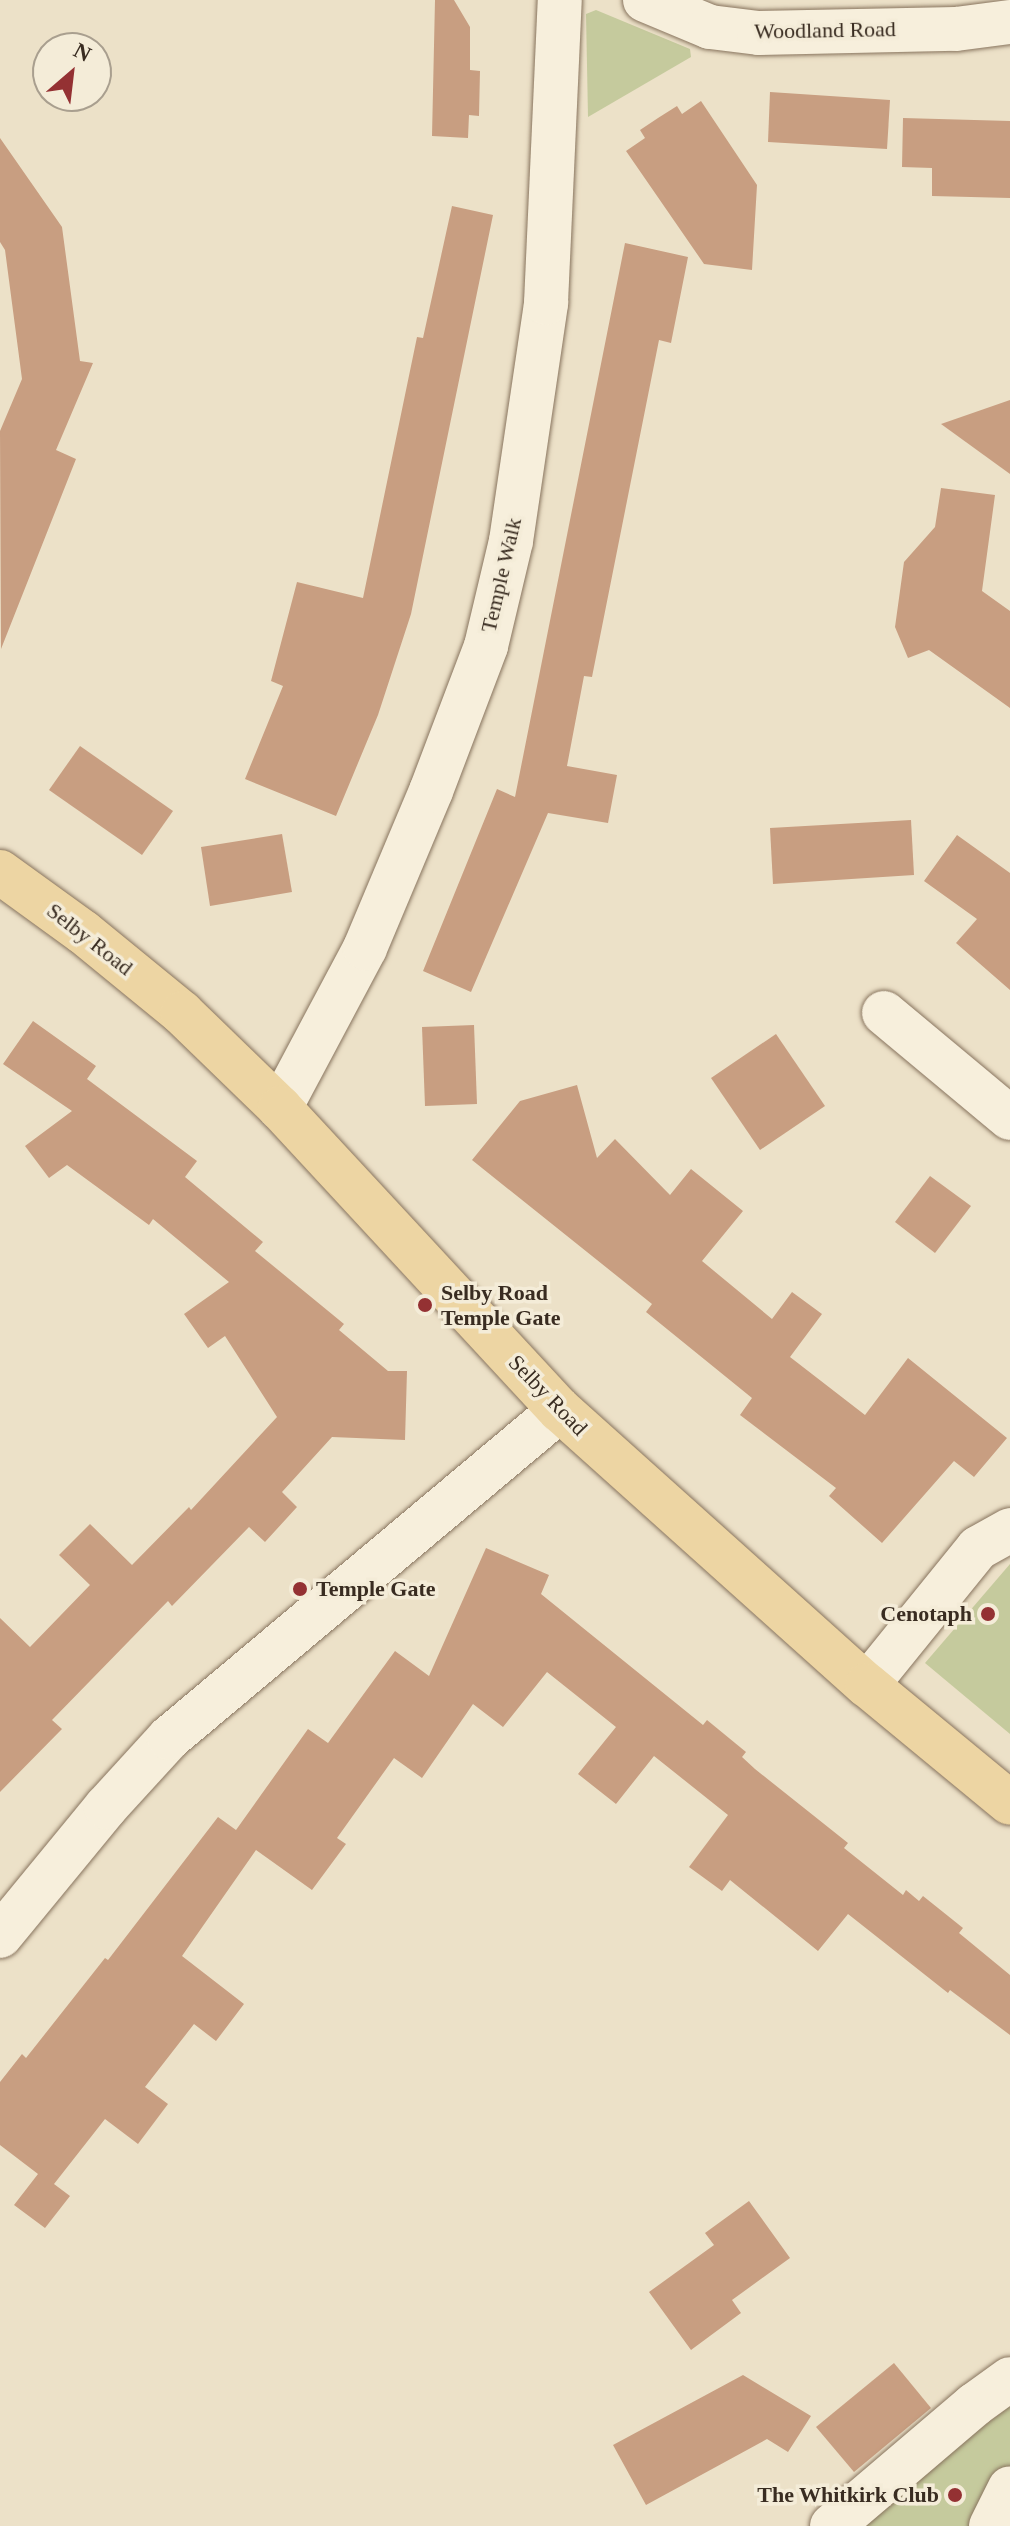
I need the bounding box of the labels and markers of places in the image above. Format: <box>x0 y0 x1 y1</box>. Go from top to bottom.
place label: Selby Road Temple Gate <box>441 1279 561 1330</box>
marker: Selby Road Temple Gate <box>416 1296 434 1314</box>
place label: Temple Gate <box>316 1576 436 1602</box>
marker: Temple Gate <box>291 1580 309 1598</box>
place label: Cenotaph <box>880 1601 972 1627</box>
marker: Cenotaph <box>979 1605 997 1623</box>
place label: The Whitkirk Club <box>757 2482 939 2508</box>
marker: The Whitkirk Club <box>946 2486 964 2504</box>

